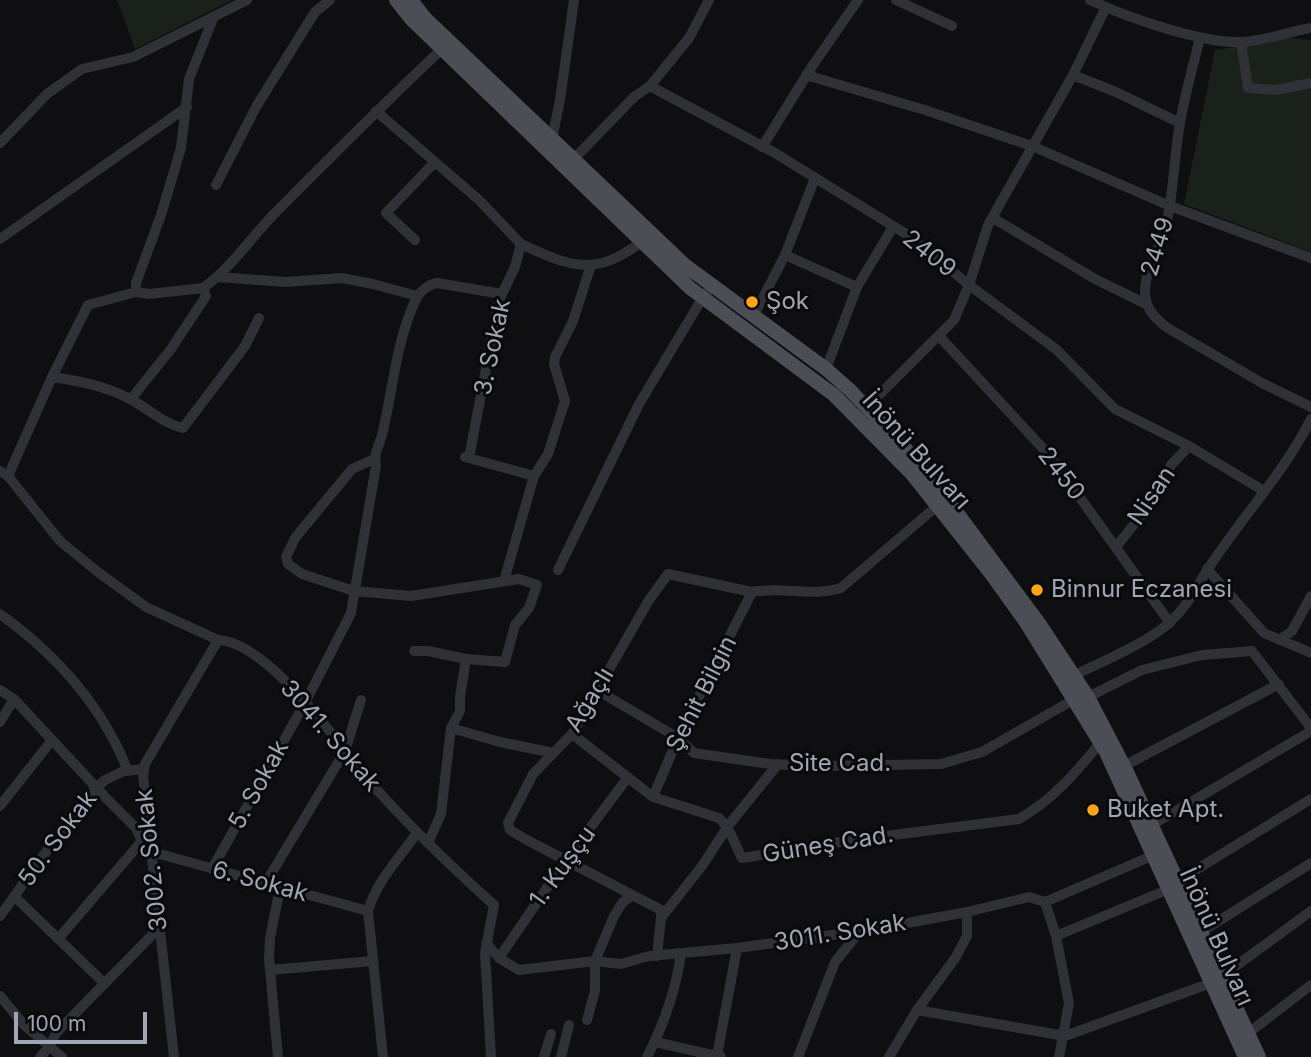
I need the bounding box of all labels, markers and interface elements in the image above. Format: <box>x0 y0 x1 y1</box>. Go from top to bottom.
street label: 2449 <box>1135 214 1181 280</box>
street label: 2409 <box>897 224 961 284</box>
place label: Şok <box>766 288 809 316</box>
marker: Şok <box>744 294 760 310</box>
street label: 3. Sokak <box>469 296 517 398</box>
street label: İnönü Bulvarı <box>856 386 976 516</box>
street label: 2450 <box>1031 442 1091 506</box>
street label: Nisan <box>1122 461 1182 531</box>
place label: Binnur Eczanesi <box>1051 576 1232 604</box>
marker: Binnur Eczanesi <box>1029 582 1045 598</box>
street label: Şehit Bilgin <box>661 631 743 757</box>
street label: Ağaçlı <box>560 663 620 737</box>
street label: 3041. Sokak <box>274 674 386 798</box>
street label: 5. Sokak <box>223 736 295 834</box>
street label: Site Cad. <box>789 750 891 778</box>
street label: 50. Sokak <box>13 785 103 893</box>
street label: 3002. Sokak <box>130 787 174 933</box>
place label: Buket Apt. <box>1107 796 1224 824</box>
marker: Buket Apt. <box>1085 802 1101 818</box>
street label: Güneş Cad. <box>760 820 896 870</box>
street label: 1. Kuşçu <box>524 821 602 913</box>
street label: 6. Sokak <box>209 855 311 909</box>
street label: İnönü Bulvarı <box>1173 864 1259 1010</box>
street label: 3011. Sokak <box>772 908 908 958</box>
scale bar <box>18 998 150 1042</box>
text: 100 m <box>27 1011 86 1036</box>

